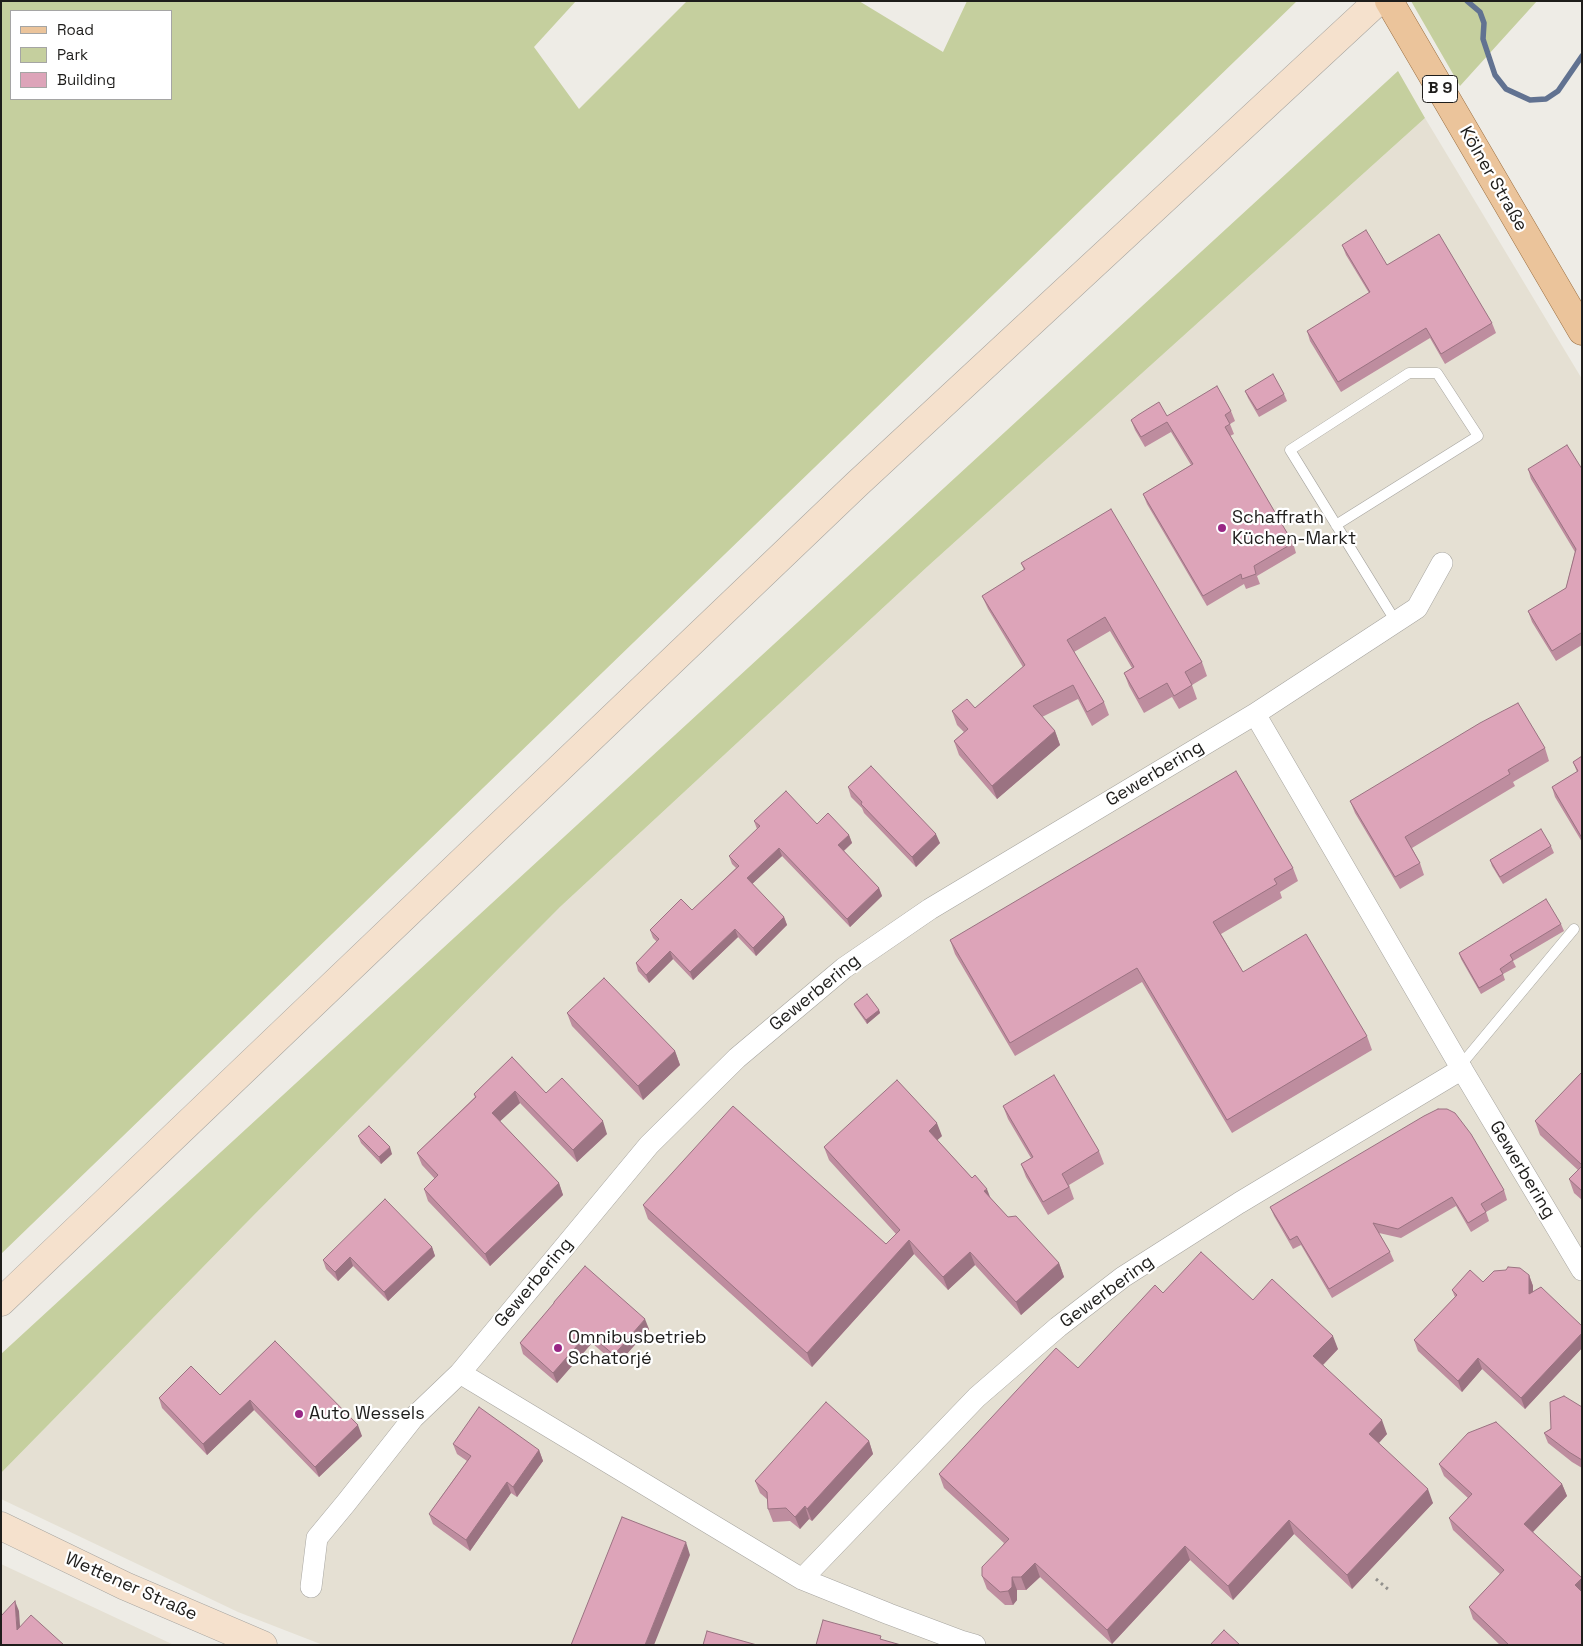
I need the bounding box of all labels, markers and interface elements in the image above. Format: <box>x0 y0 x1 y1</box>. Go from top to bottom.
legend <box>10 10 172 100</box>
text: Road <box>57 20 94 39</box>
text: Park <box>57 45 88 64</box>
text: Building <box>57 70 116 89</box>
road number: B 9 <box>1422 76 1458 102</box>
street label: Kölner Straße <box>1454 123 1532 235</box>
place label: Schaffrath Küchen-Markt <box>1232 507 1356 550</box>
marker: Schaffrath Küchen-Markt <box>1216 522 1228 534</box>
street label: Gewerbering <box>1102 736 1208 812</box>
street label: Gewerbering <box>765 950 865 1036</box>
street label: Gewerbering <box>1484 1117 1560 1223</box>
street label: Gewerbering <box>490 1234 578 1332</box>
street label: Gewerbering <box>1056 1251 1158 1333</box>
place label: Omnibusbetrieb Schatorjé <box>568 1327 707 1370</box>
marker: Omnibusbetrieb Schatorjé <box>552 1342 564 1354</box>
place label: Auto Wessels <box>309 1403 425 1425</box>
marker: Auto Wessels <box>293 1408 305 1420</box>
street label: Wettener Straße <box>62 1548 200 1626</box>

